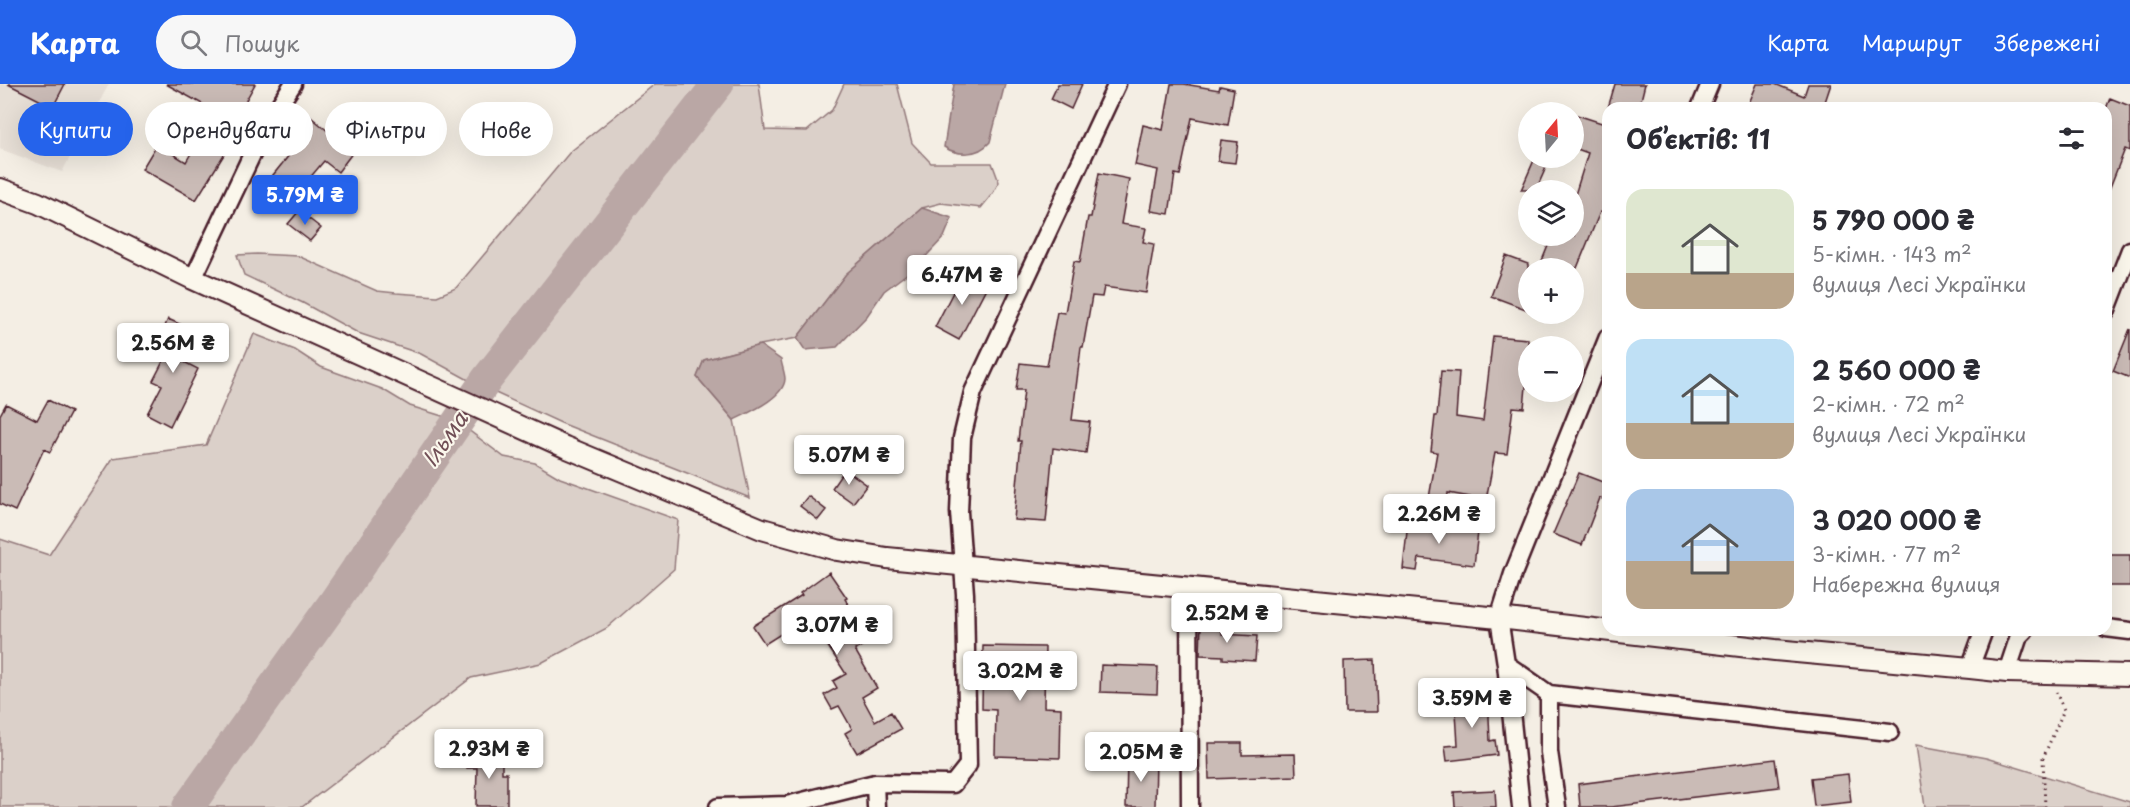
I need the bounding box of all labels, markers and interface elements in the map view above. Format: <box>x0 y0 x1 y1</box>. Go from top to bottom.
search box <box>156 15 576 69</box>
text: Карта <box>30 21 120 64</box>
icon: search <box>177 26 210 59</box>
text: Пошук <box>225 26 299 59</box>
text: Карта <box>1767 26 1829 58</box>
text: Маршрут <box>1862 26 1961 58</box>
text: Збережені <box>1994 26 2100 58</box>
chip: Купити <box>18 102 133 156</box>
chip: Орендувати <box>145 102 313 156</box>
chip: Фільтри <box>325 102 447 156</box>
chip: Нове <box>459 102 553 156</box>
north arrow <box>1518 102 1584 168</box>
map controls <box>1518 102 1584 402</box>
text: Об’єктів: 11 <box>1626 119 1770 158</box>
icon: filters <box>2055 122 2088 155</box>
pin: 5.79M ₴ <box>250 175 360 226</box>
text: 5.79M ₴ <box>266 179 344 209</box>
button: layers <box>1518 180 1584 246</box>
text: 5 790 000 ₴ <box>1812 200 1975 239</box>
icon: home <box>1674 213 1746 285</box>
text: 5-кімн. · 143 m² <box>1812 239 1972 269</box>
pin: 6.47M ₴ <box>907 255 1017 306</box>
button: + <box>1518 258 1584 324</box>
text: 6.47M ₴ <box>921 259 1003 289</box>
text: вулиця Лесі Українки <box>1812 269 2026 299</box>
pin: 2.56M ₴ <box>118 323 228 374</box>
text: 2.56M ₴ <box>131 327 215 357</box>
button: − <box>1518 336 1584 402</box>
text: 2 560 000 ₴ <box>1812 350 1981 389</box>
icon: home <box>1674 363 1746 435</box>
text: 2-кімн. · 72 m² <box>1812 389 1965 419</box>
water label: Ільма <box>413 403 475 473</box>
text: вулиця Лесі Українки <box>1812 419 2026 449</box>
pin: 5.07M ₴ <box>794 435 904 486</box>
text: 5.07M ₴ <box>808 439 890 469</box>
pin: 2.26M ₴ <box>1384 494 1494 545</box>
text: 2.26M ₴ <box>1397 498 1481 528</box>
text: 3 020 000 ₴ <box>1812 500 1981 539</box>
icon: home <box>1674 513 1746 585</box>
text: 3-кімн. · 77 m² <box>1812 539 1961 569</box>
text: Набережна вулиця <box>1812 569 2000 599</box>
pin: 2.52M ₴ <box>1172 593 1282 644</box>
text: 2.52M ₴ <box>1185 597 1269 627</box>
pin: 3.07M ₴ <box>782 605 892 656</box>
text: 3.07M ₴ <box>796 609 878 639</box>
pin: 3.02M ₴ <box>965 651 1075 702</box>
text: 3.02M ₴ <box>977 655 1063 685</box>
pin: 3.59M ₴ <box>1417 678 1527 729</box>
text: 3.59M ₴ <box>1432 682 1512 712</box>
pin: 2.93M ₴ <box>434 729 544 780</box>
pin: 2.05M ₴ <box>1086 732 1196 783</box>
text: 2.93M ₴ <box>448 733 530 763</box>
text: 2.05M ₴ <box>1099 736 1183 766</box>

